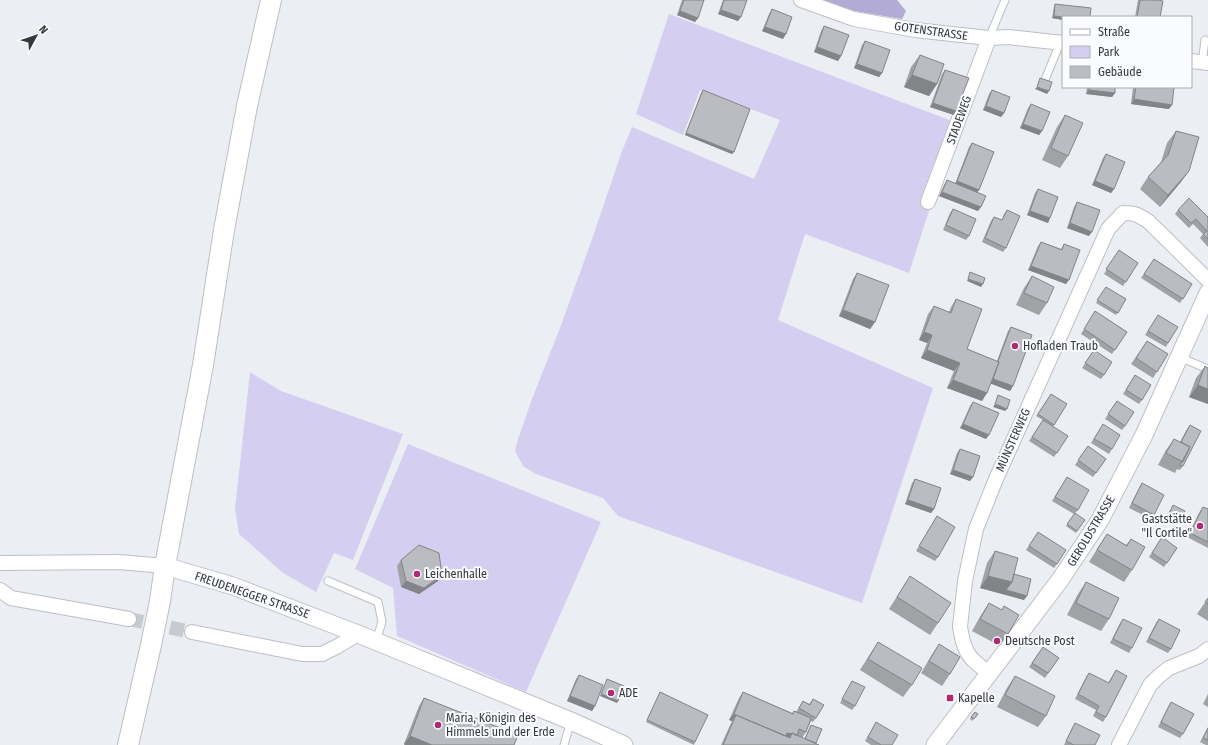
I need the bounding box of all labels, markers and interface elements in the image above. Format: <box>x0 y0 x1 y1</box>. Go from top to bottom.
north arrow <box>16 16 56 56</box>
legend <box>1062 16 1192 88</box>
street label: GOTENSTRASSE <box>893 19 969 43</box>
text: N <box>36 23 50 37</box>
text: Straße <box>1098 25 1130 39</box>
text: Park <box>1098 45 1120 59</box>
text: Gebäude <box>1098 65 1142 79</box>
street label: STADEWEG <box>944 94 974 146</box>
place label: Hofladen Traub <box>1023 339 1098 353</box>
marker: Hofladen Traub <box>1010 341 1020 351</box>
street label: MÜNSTERWEG <box>991 405 1033 474</box>
street label: GEROLDSTRASSE <box>1064 493 1118 569</box>
place label: Gaststätte "Il Cortile" <box>1142 512 1192 540</box>
marker: Gaststätte "Il Cortile" <box>1195 521 1205 531</box>
place label: Leichenhalle <box>425 567 487 581</box>
street label: FREUDENEGGER STRASSE <box>193 569 311 621</box>
marker: Leichenhalle <box>412 569 422 579</box>
place label: Deutsche Post <box>1005 634 1075 648</box>
marker: Deutsche Post <box>992 636 1002 646</box>
place label: ADE <box>619 686 638 700</box>
marker: ADE <box>606 688 616 698</box>
place label: Kapelle <box>958 691 995 705</box>
marker: Kapelle <box>945 693 955 703</box>
place label: Maria, Königin des Himmels und der Erde <box>446 711 555 739</box>
marker: Maria, Königin des Himmels und der Erde <box>433 720 443 730</box>

